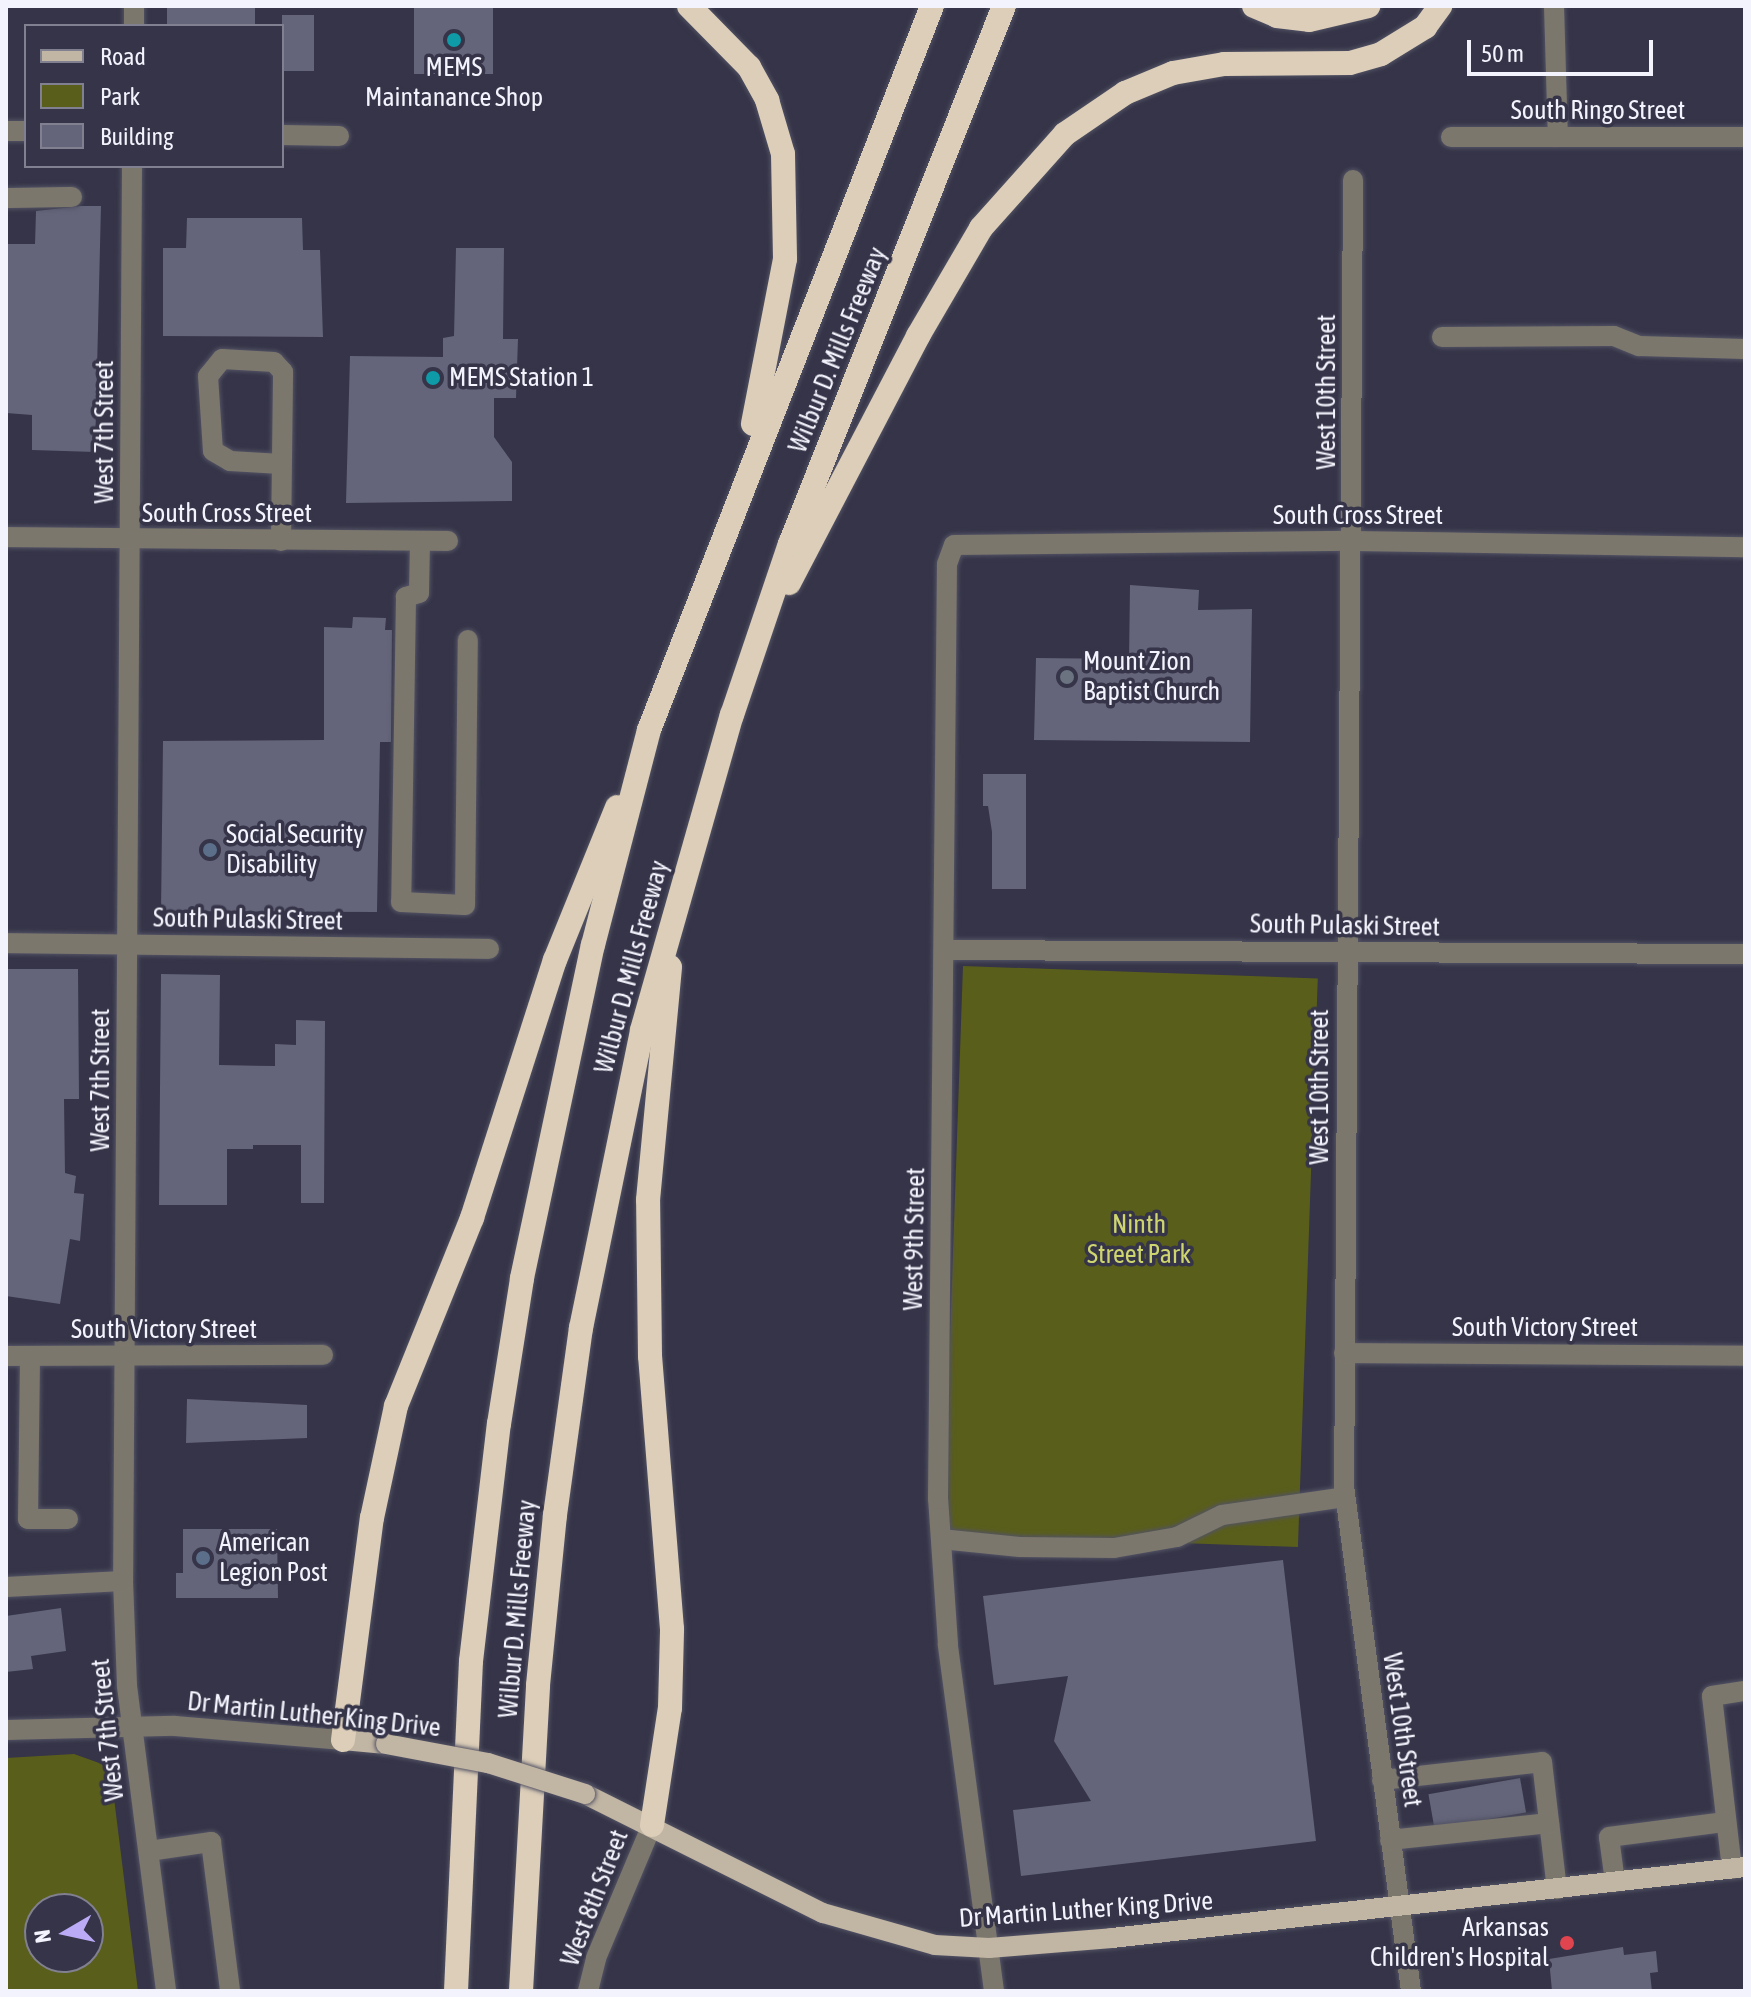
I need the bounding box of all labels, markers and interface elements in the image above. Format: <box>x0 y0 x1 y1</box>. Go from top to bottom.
legend <box>24 24 284 168</box>
scale bar <box>1471 24 1657 74</box>
marker: MEMS Maintanance Shop <box>445 31 463 49</box>
text: 50 m <box>1481 40 1524 67</box>
text: Road <box>100 43 146 70</box>
place label: MEMS Maintanance Shop <box>365 52 543 114</box>
text: Park <box>100 83 140 110</box>
street label: South Ringo Street <box>1511 95 1685 127</box>
text: Building <box>100 123 173 150</box>
street label: Wilbur D. Mills Freeway <box>783 243 893 457</box>
street label: West 10th Street <box>1311 314 1343 470</box>
street label: West 7th Street <box>89 360 121 504</box>
place label: MEMS Station 1 <box>449 362 594 394</box>
marker: MEMS Station 1 <box>424 369 442 387</box>
street label: South Cross Street <box>142 498 312 530</box>
street label: South Cross Street <box>1273 500 1443 532</box>
place label: Mount Zion Baptist Church <box>1083 646 1220 708</box>
marker: Mount Zion Baptist Church <box>1058 668 1076 686</box>
place label: Social Security Disability <box>226 819 364 880</box>
marker: Social Security Disability <box>201 841 219 859</box>
street label: Wilbur D. Mills Freeway <box>589 857 675 1077</box>
street label: South Pulaski Street <box>153 903 343 937</box>
street label: South Pulaski Street <box>1250 909 1440 943</box>
street label: West 7th Street <box>85 1008 117 1152</box>
street label: West 10th Street <box>1304 1009 1336 1165</box>
street label: West 9th Street <box>898 1167 932 1311</box>
park label: Ninth Street Park <box>1087 1209 1191 1270</box>
street label: South Victory Street <box>1452 1312 1638 1344</box>
street label: South Victory Street <box>71 1314 257 1346</box>
street label: Wilbur D. Mills Freeway <box>493 1499 543 1719</box>
place label: American Legion Post <box>219 1527 328 1588</box>
marker: American Legion Post <box>194 1549 212 1567</box>
street label: West 10th Street <box>1376 1651 1428 1809</box>
street label: West 7th Street <box>85 1657 131 1803</box>
street label: Dr Martin Luther King Drive <box>186 1686 442 1744</box>
street label: West 8th Street <box>555 1826 635 1970</box>
street label: Dr Martin Luther King Drive <box>958 1886 1214 1934</box>
north arrow <box>24 1893 104 1973</box>
place label: Arkansas Children's Hospital <box>1370 1912 1549 1974</box>
text: N <box>28 1928 56 1945</box>
marker: Arkansas Children's Hospital <box>1556 1932 1578 1954</box>

